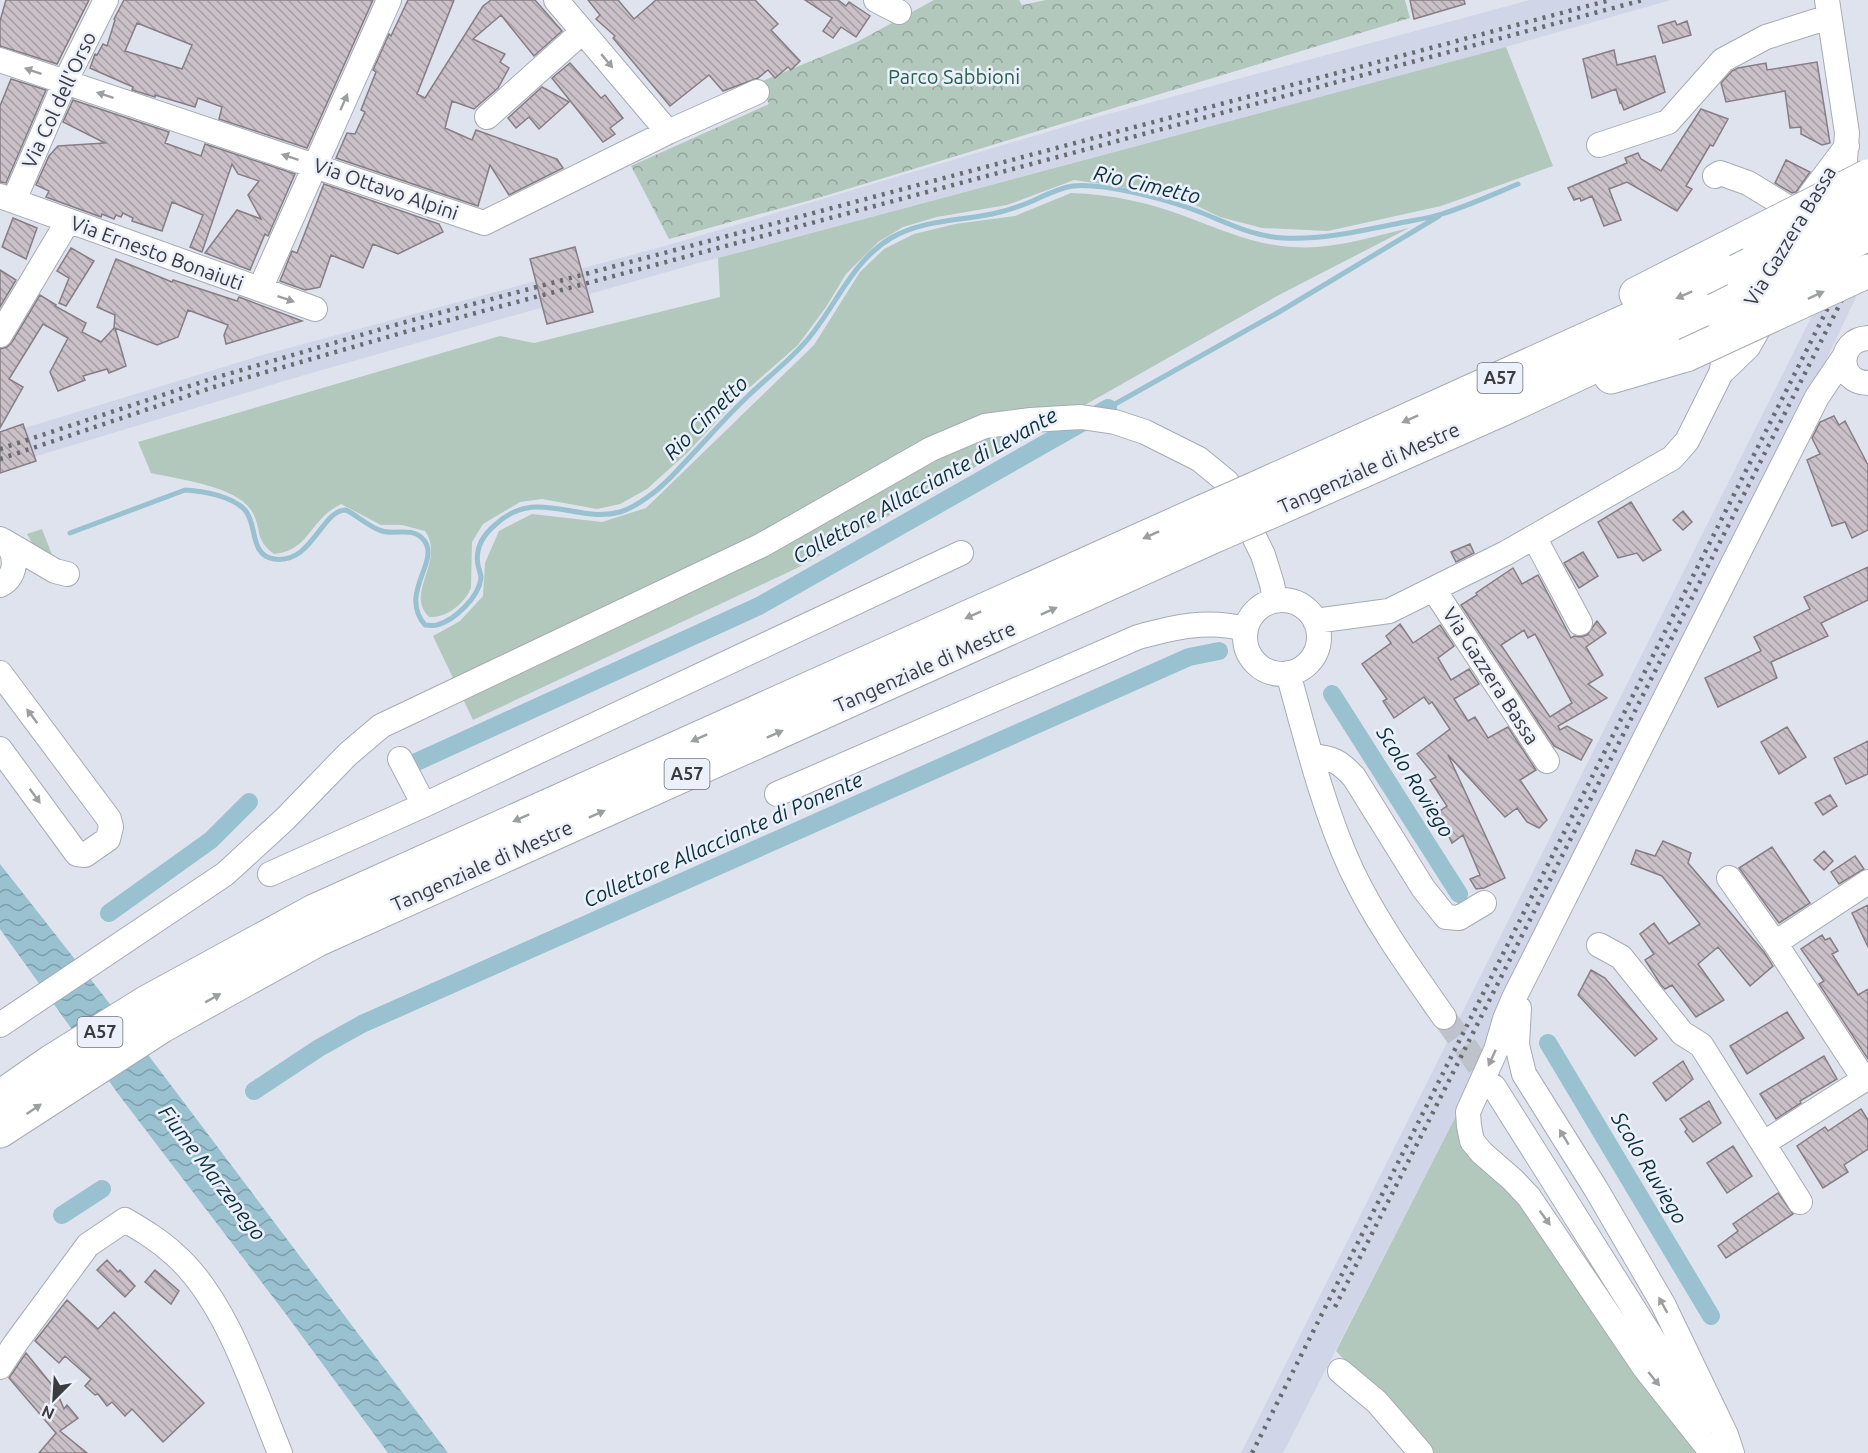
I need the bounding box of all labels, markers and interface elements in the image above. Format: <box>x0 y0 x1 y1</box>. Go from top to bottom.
street label: Via Col dell'Orso <box>17 28 100 172</box>
one-way arrow <box>600 53 613 68</box>
park label: Parco Sabbioni <box>888 65 1020 88</box>
one-way arrow <box>24 66 42 75</box>
one-way arrow <box>96 90 114 100</box>
one-way arrow <box>340 93 349 111</box>
one-way arrow <box>281 151 299 161</box>
street label: Via Ottavo Alpini <box>311 153 462 224</box>
water label: Rio Cimetto <box>1092 160 1203 208</box>
street label: Via Gazzera Bassa <box>1739 162 1840 310</box>
street label: Via Ernesto Bonaiuti <box>68 211 247 294</box>
one-way arrow <box>1674 290 1692 300</box>
one-way arrow <box>1807 291 1824 300</box>
one-way arrow <box>277 294 295 304</box>
road number: A57 <box>1478 363 1522 393</box>
water label: Rio Cimetto <box>658 370 752 464</box>
water label: Collettore Allacciante di Levante <box>788 402 1061 568</box>
one-way arrow <box>1401 414 1419 424</box>
street label: Tangenziale di Mestre <box>1275 417 1463 518</box>
one-way arrow <box>1141 530 1159 540</box>
street label: Via Gazzera Bassa <box>1439 603 1544 749</box>
one-way arrow <box>1040 606 1058 616</box>
one-way arrow <box>963 610 981 620</box>
street label: Tangenziale di Mestre <box>831 616 1019 717</box>
one-way arrow <box>26 708 38 723</box>
water label: Scolo Roviego <box>1372 721 1459 841</box>
one-way arrow <box>766 729 784 739</box>
one-way arrow <box>690 733 708 743</box>
road number: A57 <box>664 759 710 789</box>
water label: Collettore Allacciante di Ponente <box>579 766 866 912</box>
one-way arrow <box>28 789 40 804</box>
one-way arrow <box>589 810 606 819</box>
one-way arrow <box>512 813 530 823</box>
street label: Tangenziale di Mestre <box>388 815 576 916</box>
one-way arrow <box>205 992 221 1003</box>
road number: A57 <box>78 1017 122 1047</box>
one-way arrow <box>1488 1049 1497 1066</box>
water label: Fiume Marzenego <box>154 1100 271 1245</box>
one-way arrow <box>26 1104 42 1115</box>
water label: Scolo Ruviego <box>1607 1106 1693 1228</box>
one-way arrow <box>1559 1129 1570 1145</box>
one-way arrow <box>1538 1211 1550 1226</box>
one-way arrow <box>1658 1296 1668 1313</box>
north arrow <box>24 1369 84 1429</box>
one-way arrow <box>1648 1372 1660 1387</box>
text: N <box>39 1402 57 1423</box>

